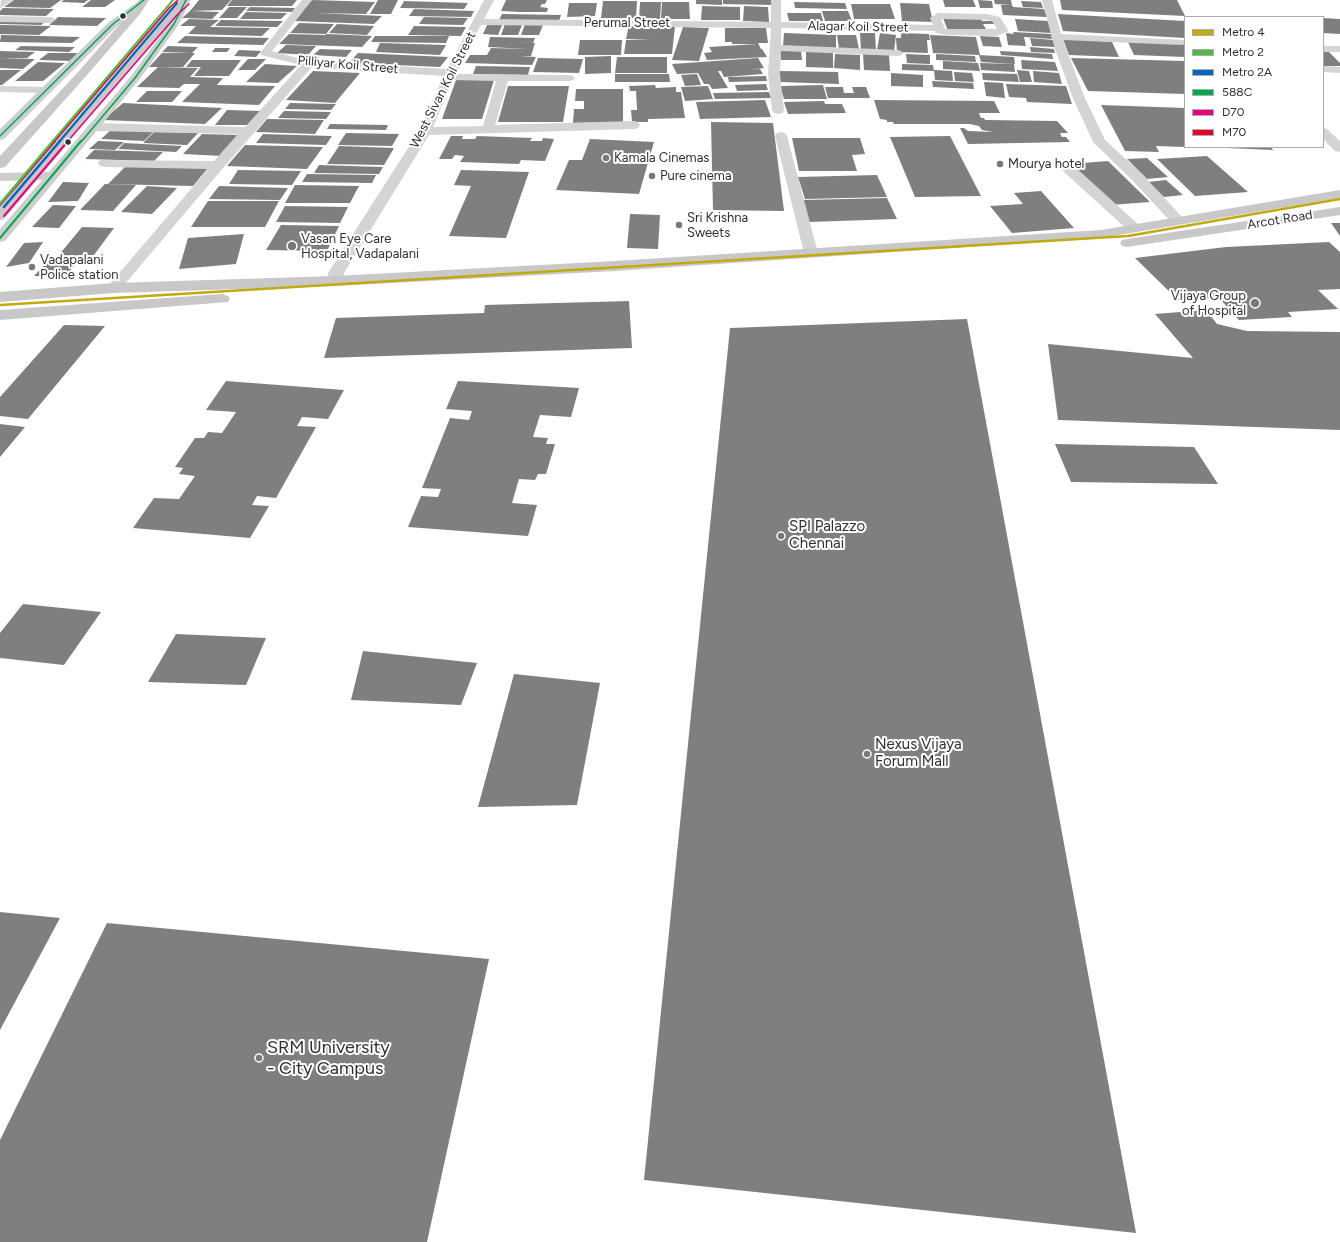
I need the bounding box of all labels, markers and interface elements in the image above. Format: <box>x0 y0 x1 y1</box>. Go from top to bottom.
unlabelled marker <box>118 11 128 21</box>
street label: Perumal Street <box>584 15 670 31</box>
legend <box>1184 16 1324 148</box>
street label: Alagar Koil Street <box>807 18 909 36</box>
text: Metro 4 <box>1222 25 1265 39</box>
street label: West Sivan Koil Street <box>407 29 479 151</box>
text: Metro 2 <box>1222 45 1264 59</box>
street label: Pilliyar Koil Street <box>297 53 399 77</box>
text: Metro 2A <box>1222 65 1272 79</box>
text: 588C <box>1222 85 1252 99</box>
text: D70 <box>1222 105 1244 119</box>
text: M70 <box>1222 125 1246 139</box>
unlabelled marker <box>63 137 73 147</box>
place label: Kamala Cinemas <box>614 150 709 166</box>
marker: Kamala Cinemas <box>601 153 611 163</box>
place label: Mourya hotel <box>1008 156 1084 172</box>
marker: Mourya hotel <box>995 159 1005 169</box>
place label: Pure cinema <box>660 168 732 184</box>
marker: Pure cinema <box>647 171 657 181</box>
street label: Arcot Road <box>1246 207 1314 233</box>
place label: Sri Krishna Sweets <box>687 210 748 241</box>
marker: Sri Krishna Sweets <box>674 220 684 230</box>
place label: Vasan Eye Care Hospital, Vadapalani <box>301 231 419 262</box>
marker: Vasan Eye Care Hospital, Vadapalani <box>286 240 298 252</box>
place label: Vadapalani Police station <box>40 252 118 283</box>
marker: Vadapalani Police station <box>27 262 37 272</box>
place label: Vijaya Group of Hospital <box>1171 288 1246 319</box>
marker: Vijaya Group of Hospital <box>1249 297 1261 309</box>
place label: SPI Palazzo Chennai <box>789 518 865 553</box>
marker: SPI Palazzo Chennai <box>776 531 786 541</box>
place label: Nexus Vijaya Forum Mall <box>875 736 962 771</box>
marker: Nexus Vijaya Forum Mall <box>862 749 872 759</box>
place label: SRM University - City Campus <box>267 1037 390 1080</box>
marker: SRM University - City Campus <box>254 1053 264 1063</box>

